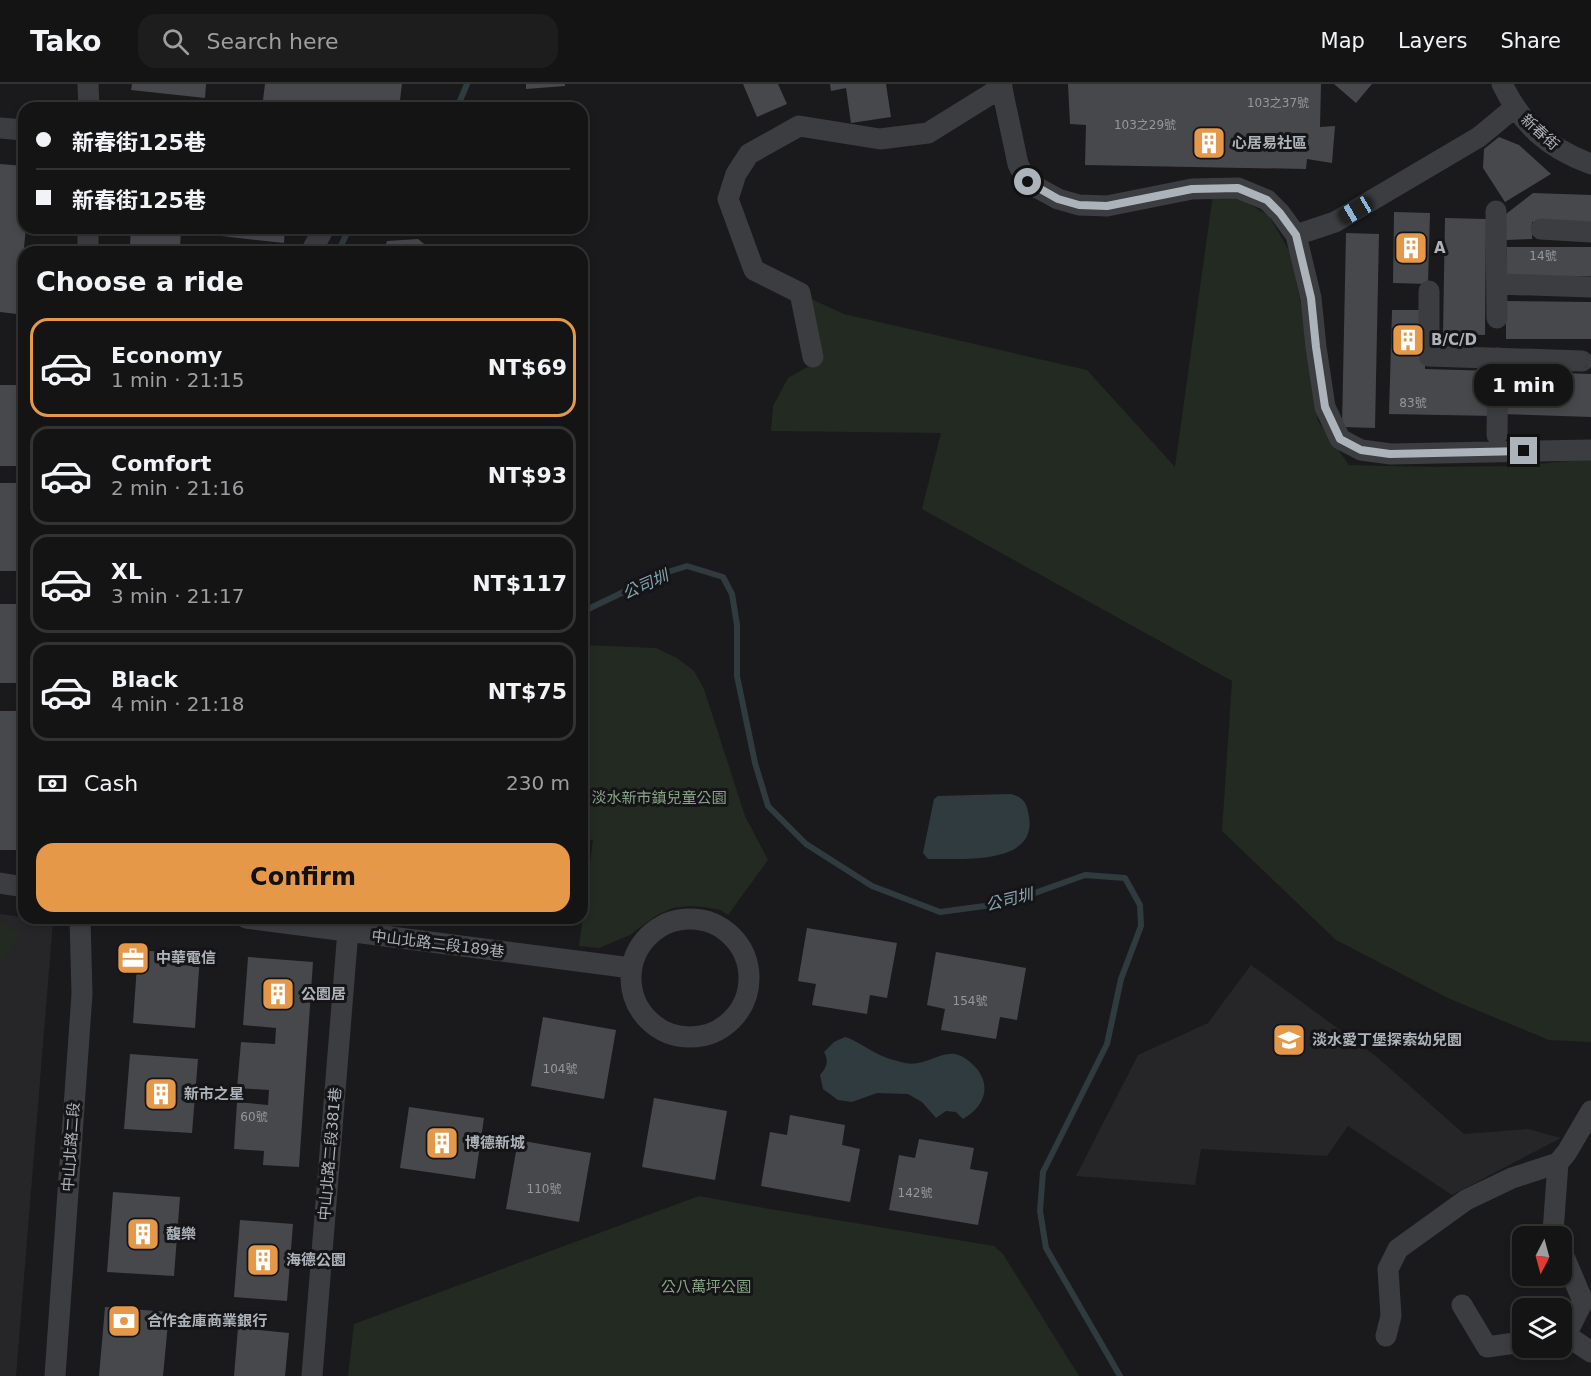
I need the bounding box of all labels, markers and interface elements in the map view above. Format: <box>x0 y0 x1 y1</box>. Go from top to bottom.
search box <box>138 14 558 68</box>
text: Tako <box>30 25 102 58</box>
icon: search <box>159 25 192 58</box>
text: Search here <box>207 29 339 54</box>
text: Map <box>1321 29 1365 53</box>
text: Layers <box>1398 29 1467 53</box>
text: Share <box>1500 29 1561 53</box>
house number: 103之37號 <box>1247 96 1309 110</box>
street label: 新春街 <box>1517 110 1563 154</box>
house number: 103之29號 <box>1114 118 1176 132</box>
building icon: 心居易社區 <box>1191 125 1227 161</box>
text: 新春街125巷 <box>72 130 206 155</box>
place label: 心居易社區 <box>1232 134 1307 152</box>
route start <box>1014 168 1041 195</box>
text: 新春街125巷 <box>72 188 206 213</box>
car <box>1336 193 1376 227</box>
building icon: A <box>1393 230 1429 266</box>
place label: A <box>1434 239 1446 257</box>
house number: 14號 <box>1529 249 1557 263</box>
text: Choose a ride <box>36 266 244 297</box>
building icon: B/C/D <box>1390 322 1426 358</box>
place label: B/C/D <box>1431 331 1477 349</box>
icon: car <box>39 341 93 395</box>
text: Economy <box>111 343 222 368</box>
text: NT$69 <box>488 355 567 380</box>
callout: 1 min <box>1474 364 1574 406</box>
text: 1 min · 21:15 <box>111 368 245 392</box>
text: 1 min <box>1492 373 1555 397</box>
house number: 83號 <box>1399 396 1427 410</box>
route end <box>1510 437 1537 464</box>
icon: car <box>39 449 93 503</box>
text: Comfort <box>111 451 211 476</box>
text: NT$93 <box>488 463 567 488</box>
text: 2 min · 21:16 <box>111 476 245 500</box>
icon: car <box>39 557 93 611</box>
text: XL <box>111 559 142 584</box>
water label: 公司圳 <box>619 565 673 603</box>
text: NT$117 <box>472 571 567 596</box>
text: 3 min · 21:17 <box>111 584 245 608</box>
icon: car <box>39 665 93 719</box>
text: Black <box>111 667 178 692</box>
text: NT$75 <box>488 679 567 704</box>
text: 4 min · 21:18 <box>111 692 245 716</box>
icon: cash <box>36 767 69 800</box>
text: Cash <box>84 771 138 796</box>
text: 230 m <box>506 771 570 795</box>
park label: 淡水新市鎮兒童公園 <box>591 789 727 807</box>
button: Confirm <box>36 843 570 912</box>
water label: 公司圳 <box>984 884 1037 915</box>
street label: 中山北路二段189巷 <box>371 927 505 961</box>
office icon: 中華電信 <box>115 940 151 976</box>
place label: 中華電信 <box>156 949 216 967</box>
building icon: 公園居 <box>260 976 296 1012</box>
place label: 公園居 <box>301 985 346 1003</box>
house number: 154號 <box>953 994 987 1008</box>
school or university icon: 淡水愛丁堡探索幼兒園 <box>1271 1022 1307 1058</box>
place label: 淡水愛丁堡探索幼兒園 <box>1312 1031 1462 1049</box>
house number: 104號 <box>543 1062 577 1076</box>
building icon: 新市之星 <box>143 1076 179 1112</box>
place label: 新市之星 <box>184 1085 244 1103</box>
street label: 中山北路二段381巷 <box>315 1087 345 1221</box>
street label: 中山北路二段 <box>59 1101 83 1193</box>
house number: 60號 <box>240 1110 268 1124</box>
building icon: 博德新城 <box>424 1125 460 1161</box>
place label: 博德新城 <box>465 1134 525 1152</box>
house number: 110號 <box>527 1182 561 1196</box>
house number: 142號 <box>898 1186 932 1200</box>
building icon: 馥樂 <box>125 1216 161 1252</box>
place label: 馥樂 <box>166 1225 196 1243</box>
north arrow <box>1512 1226 1572 1286</box>
map controls <box>1512 1226 1572 1358</box>
building icon: 海德公園 <box>245 1242 281 1278</box>
place label: 海德公園 <box>286 1251 346 1269</box>
park label: 公八萬坪公園 <box>661 1278 751 1296</box>
button: layers <box>1512 1298 1572 1358</box>
bank icon: 合作金庫商業銀行 <box>106 1303 142 1339</box>
place label: 合作金庫商業銀行 <box>147 1312 267 1330</box>

